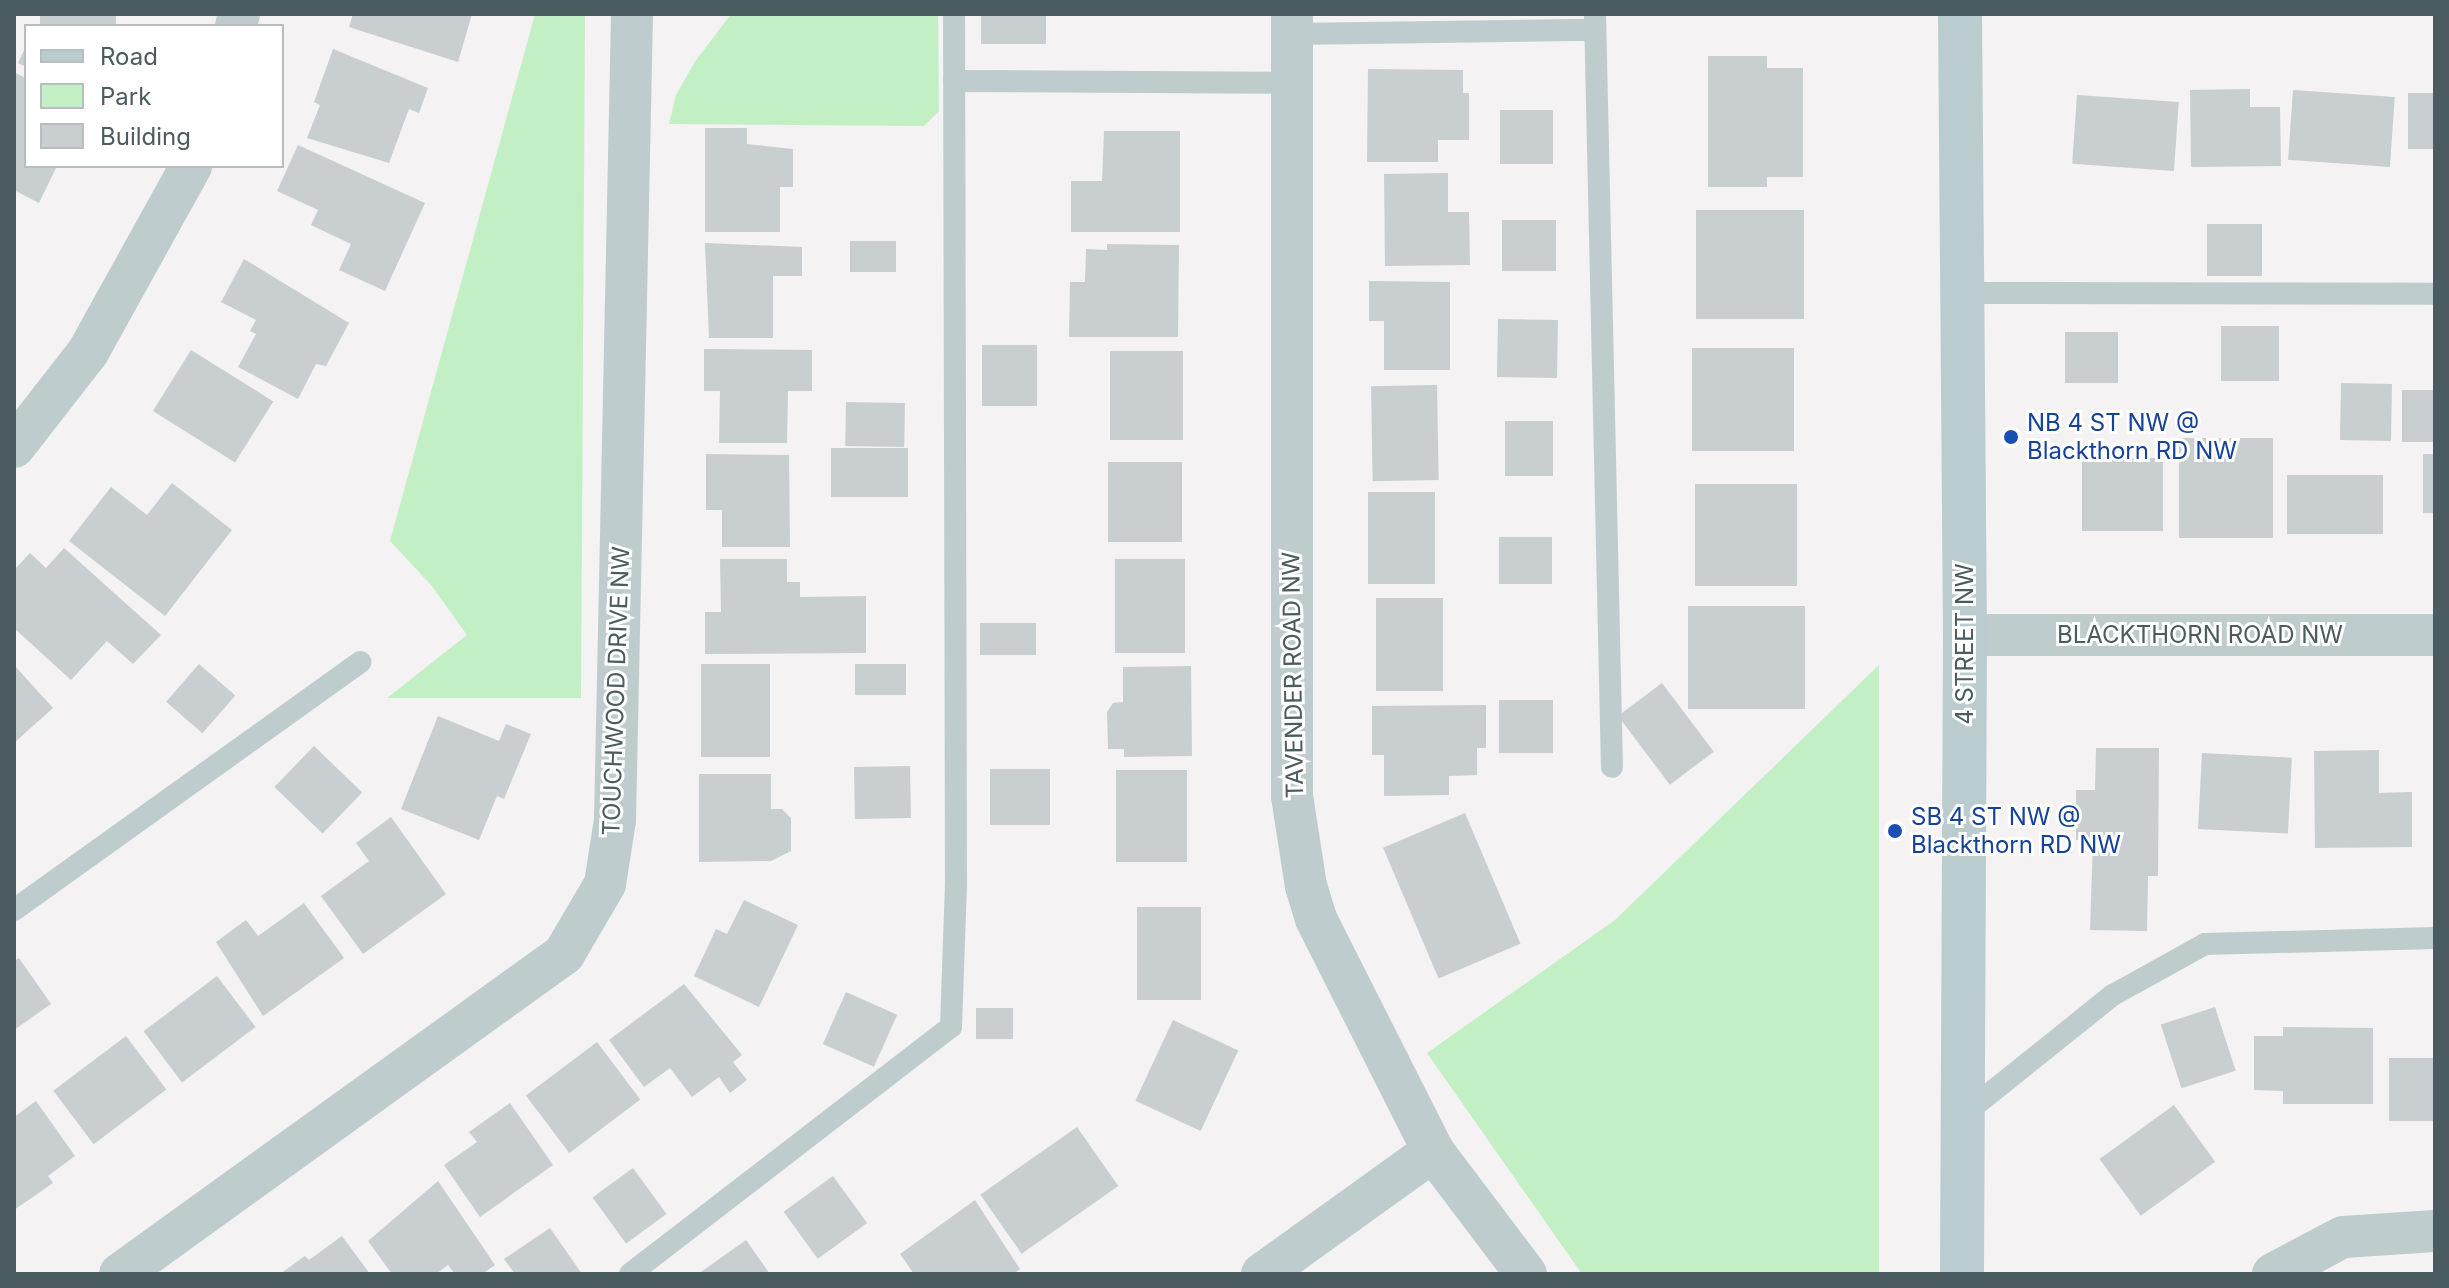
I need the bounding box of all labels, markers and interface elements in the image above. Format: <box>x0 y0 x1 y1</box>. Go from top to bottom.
legend <box>24 24 284 168</box>
text: Road <box>100 42 158 71</box>
text: Park <box>100 82 151 111</box>
text: Building <box>100 122 191 151</box>
place label: NB 4 ST NW @ Blackthorn RD NW <box>2027 409 2237 465</box>
marker: NB 4 ST NW @ Blackthorn RD NW <box>2002 428 2020 446</box>
street label: TOUCHWOOD DRIVE NW <box>597 546 635 836</box>
street label: TAVENDER ROAD NW <box>1276 551 1310 799</box>
street label: 4 STREET NW <box>1951 563 1979 725</box>
street label: BLACKTHORN ROAD NW <box>2057 621 2343 649</box>
place label: SB 4 ST NW @ Blackthorn RD NW <box>1911 803 2121 859</box>
marker: SB 4 ST NW @ Blackthorn RD NW <box>1886 822 1904 840</box>

